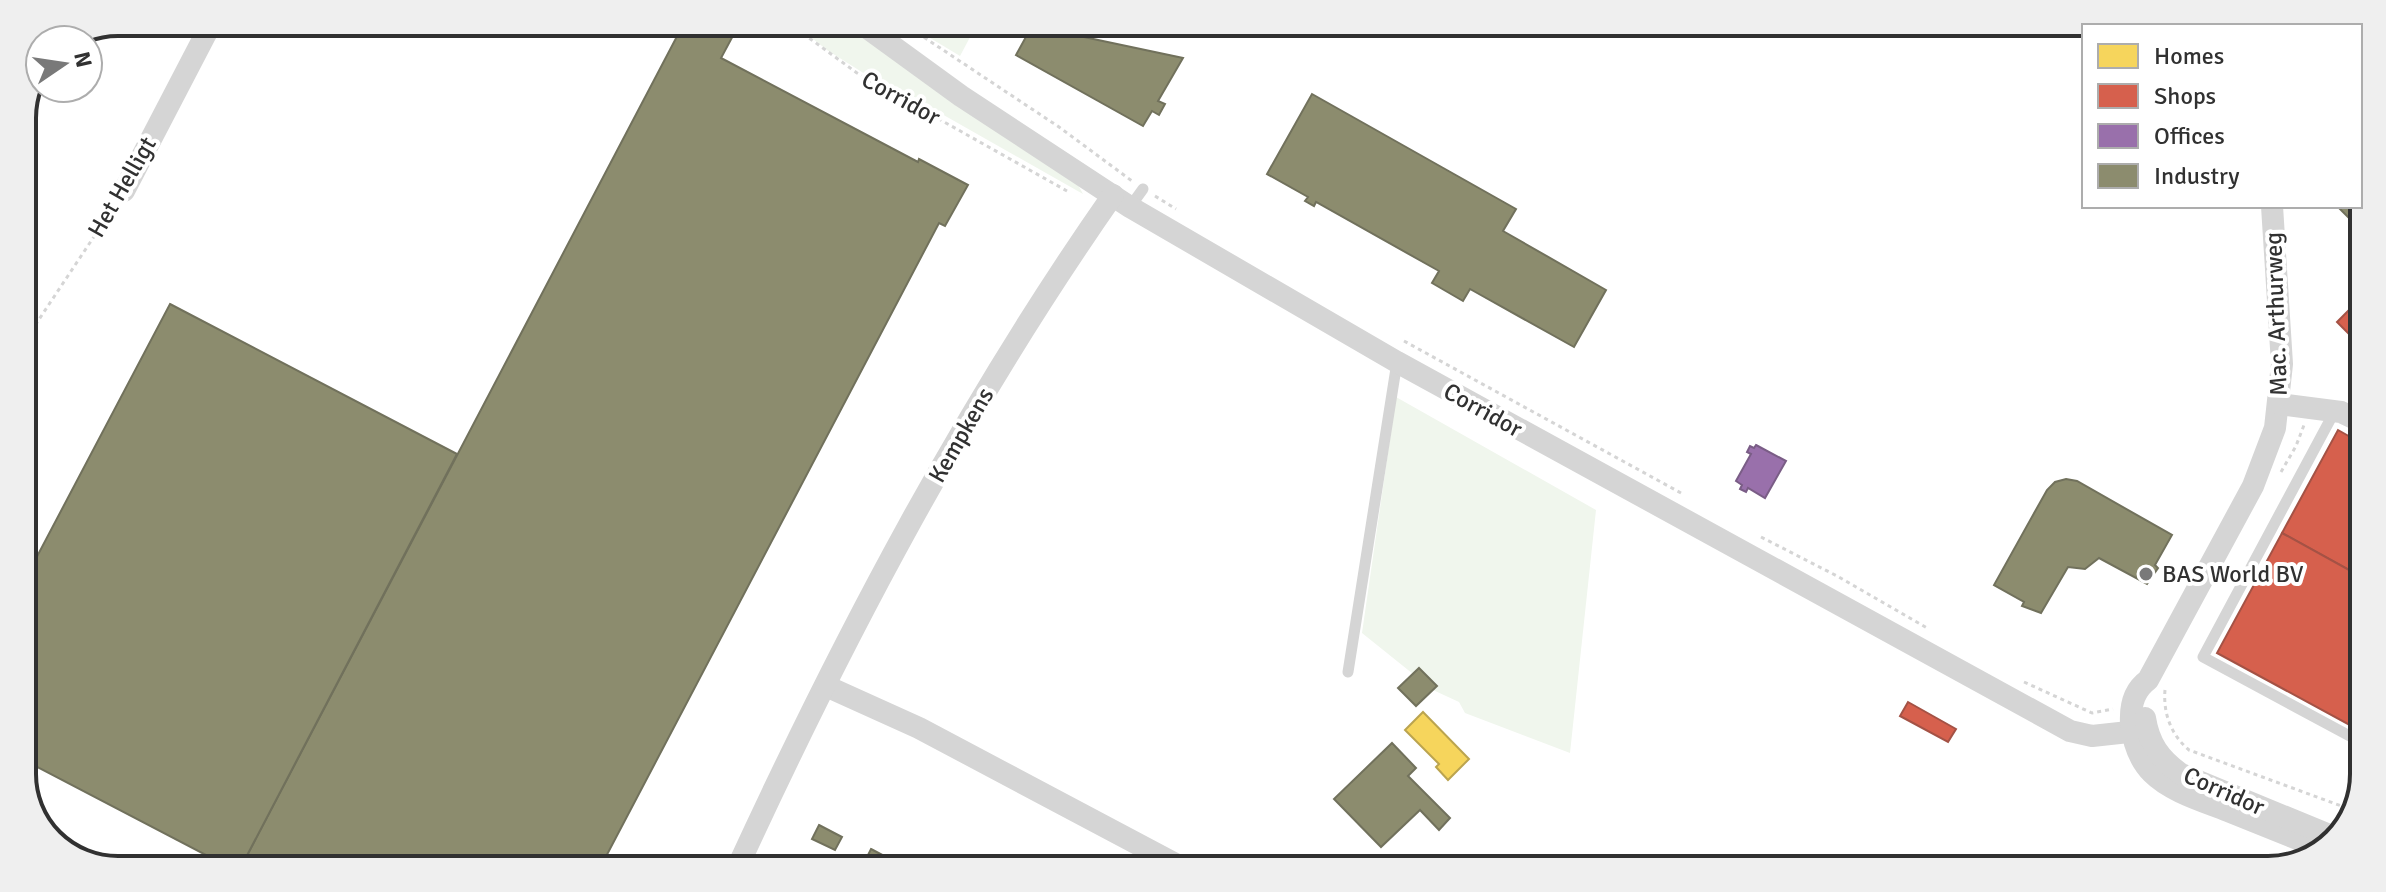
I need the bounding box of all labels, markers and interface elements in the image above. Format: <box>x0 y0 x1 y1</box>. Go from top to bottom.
north arrow <box>24 24 104 104</box>
legend <box>2082 24 2362 208</box>
text: Homes <box>2154 41 2224 71</box>
text: N <box>68 49 98 70</box>
street label: Corridor <box>856 64 946 132</box>
text: Shops <box>2154 81 2216 111</box>
text: Offices <box>2154 121 2225 151</box>
street label: Het Helligt <box>81 131 163 243</box>
text: Industry <box>2154 161 2240 191</box>
street label: Mac. Arthurweg <box>2258 232 2294 396</box>
street label: Corridor <box>1438 376 1528 444</box>
street label: Kempkens <box>922 382 1000 488</box>
place label: BAS World BV <box>2162 559 2304 589</box>
marker: BAS World BV <box>2137 565 2155 583</box>
street label: Corridor <box>2179 760 2269 822</box>

